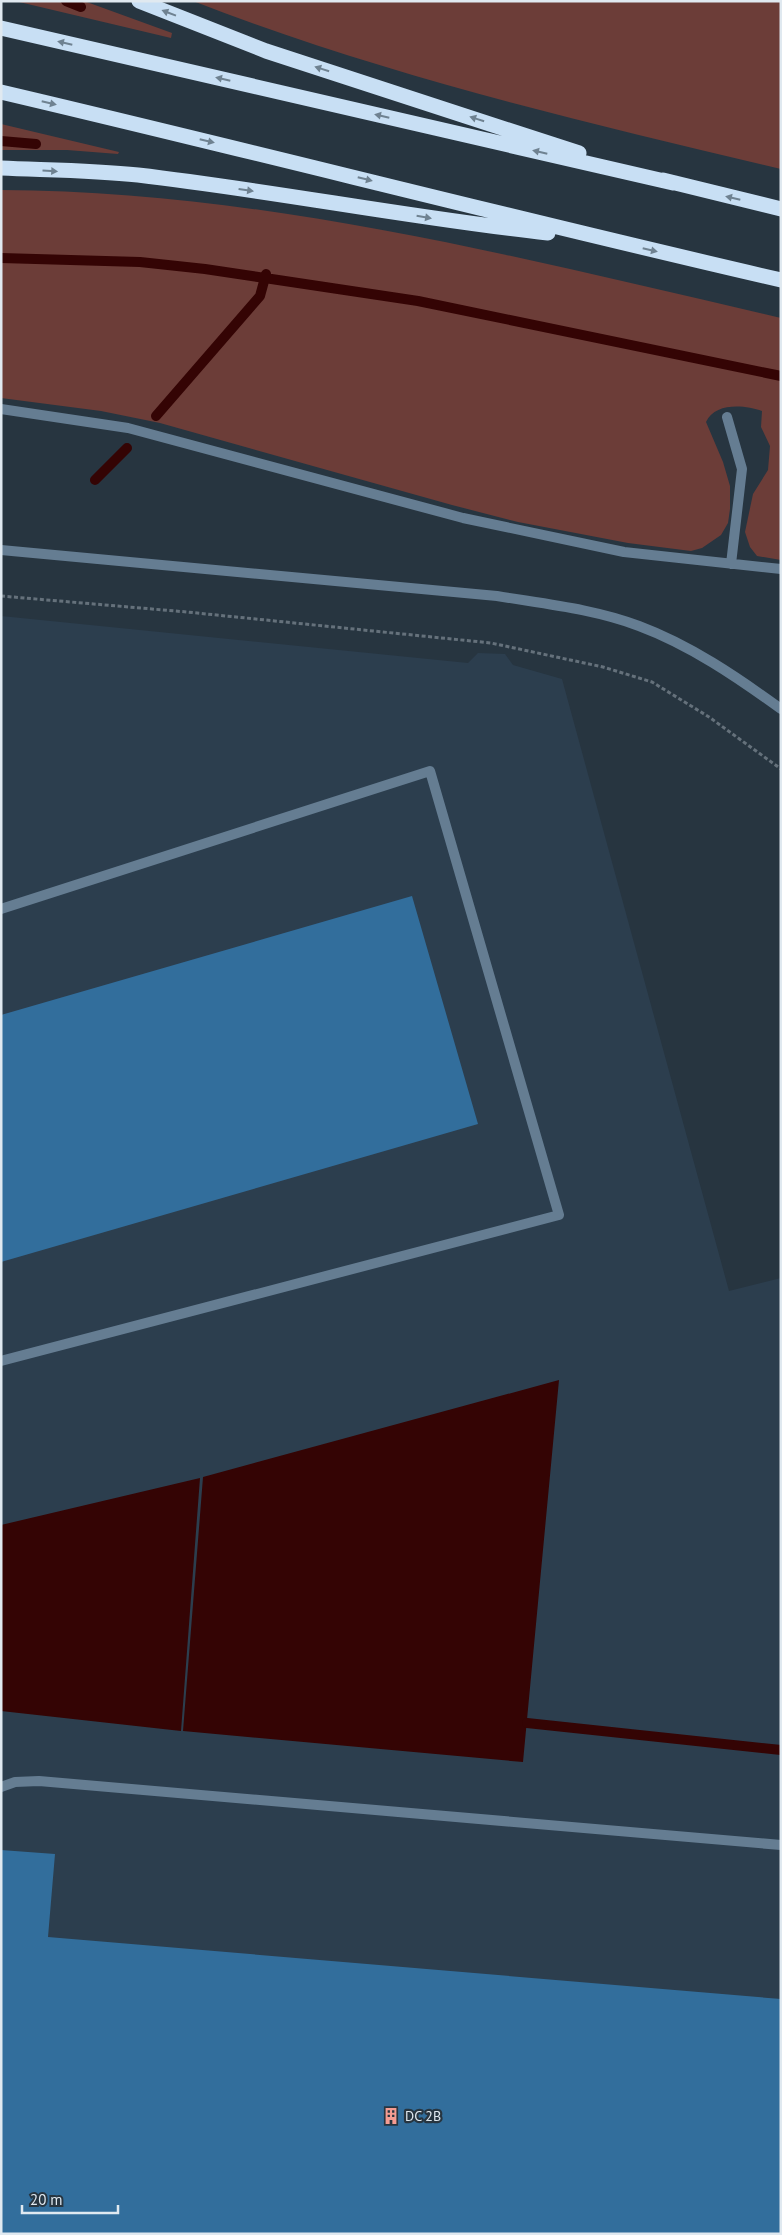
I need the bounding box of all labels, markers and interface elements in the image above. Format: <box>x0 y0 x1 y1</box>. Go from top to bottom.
one-way arrow <box>162 9 177 16</box>
one-way arrow <box>57 39 72 47</box>
one-way arrow <box>314 64 329 72</box>
one-way arrow <box>216 75 231 83</box>
one-way arrow <box>41 99 56 107</box>
one-way arrow <box>374 112 389 120</box>
one-way arrow <box>469 115 484 122</box>
one-way arrow <box>199 137 214 145</box>
one-way arrow <box>532 148 547 156</box>
one-way arrow <box>42 167 58 175</box>
one-way arrow <box>357 175 372 183</box>
one-way arrow <box>239 186 255 194</box>
one-way arrow <box>726 194 741 202</box>
one-way arrow <box>417 214 433 222</box>
one-way arrow <box>643 246 659 254</box>
building icon: DC 2B <box>381 2106 401 2126</box>
place label: DC 2B <box>405 2107 441 2125</box>
scale bar <box>22 2182 119 2214</box>
text: 20 m <box>30 2190 63 2209</box>

